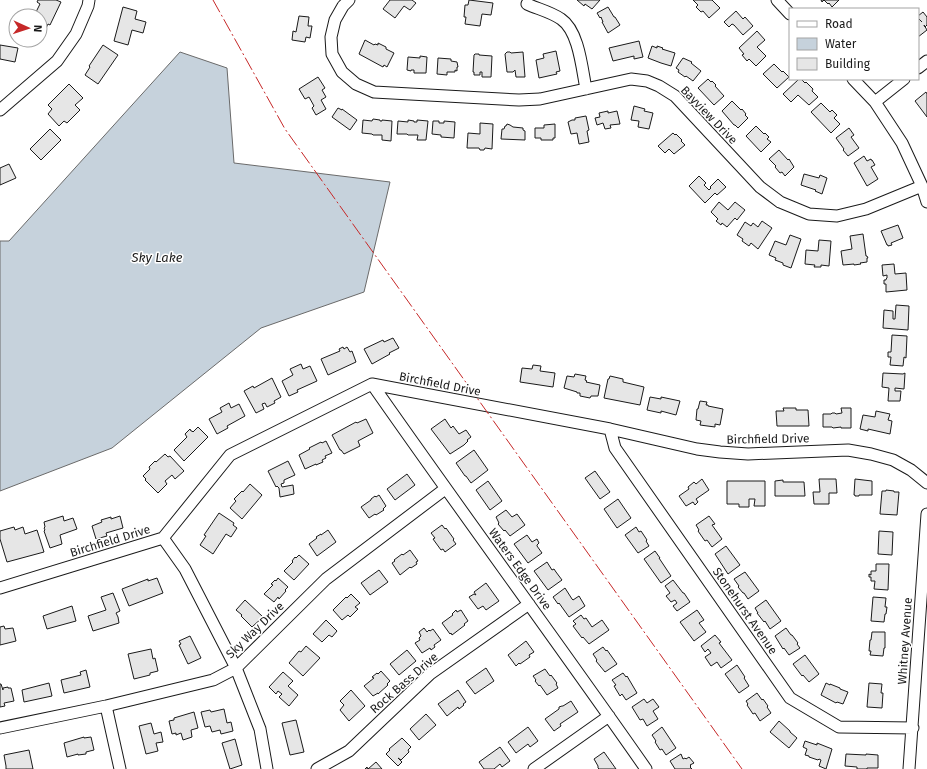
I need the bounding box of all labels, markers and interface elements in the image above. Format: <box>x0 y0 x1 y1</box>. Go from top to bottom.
north arrow <box>8 8 48 48</box>
legend <box>789 8 919 80</box>
text: Road <box>825 17 853 31</box>
text: N <box>31 25 44 32</box>
text: Water <box>825 37 857 51</box>
text: Building <box>825 57 871 71</box>
street label: Bayview Drive <box>678 83 740 147</box>
water label: Sky Lake <box>130 250 183 265</box>
street label: Birchfield Drive <box>398 369 482 399</box>
street label: Birchfield Drive <box>726 431 810 447</box>
street label: Birchfield Drive <box>68 522 152 560</box>
street label: Waters Edge Drive <box>486 526 554 612</box>
street label: Stonehurst Avenue <box>710 565 780 657</box>
street label: Whitney Avenue <box>895 597 915 685</box>
street label: Sky Way Drive <box>223 599 287 661</box>
street label: Rock Bass Drive <box>367 650 441 716</box>

